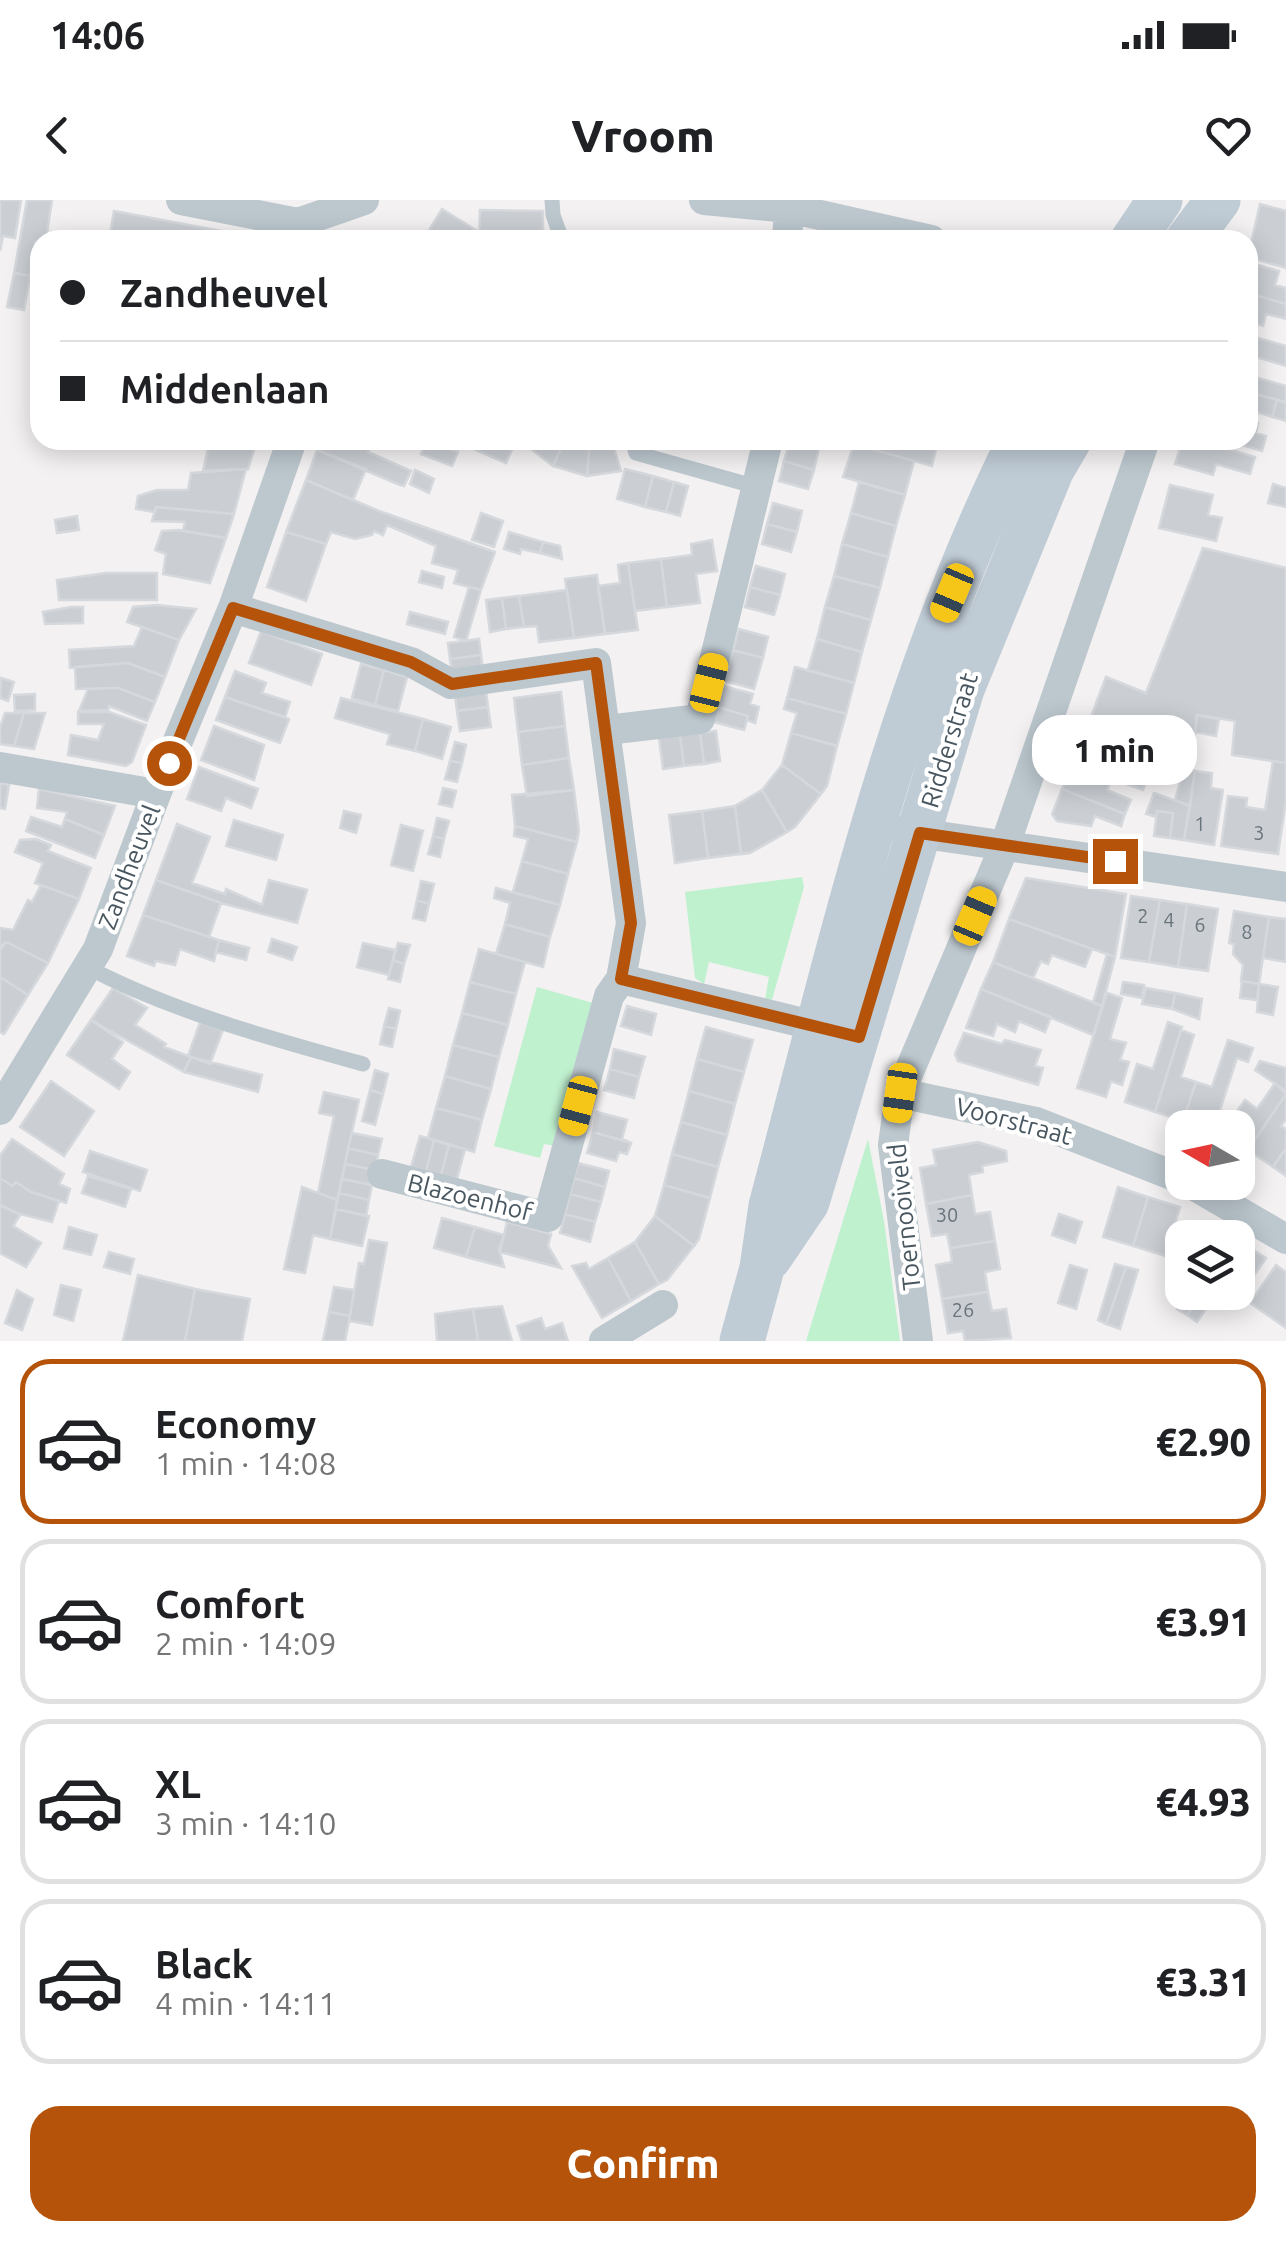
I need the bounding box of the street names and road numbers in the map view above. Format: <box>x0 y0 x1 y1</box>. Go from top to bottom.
street label: Ridderstraat <box>915 669 983 811</box>
street label: Zandheuvel <box>93 801 165 933</box>
street label: Voorstraat <box>953 1092 1075 1150</box>
street label: Toernooiveld <box>882 1142 926 1292</box>
street label: Blazoenhof <box>405 1168 536 1226</box>

